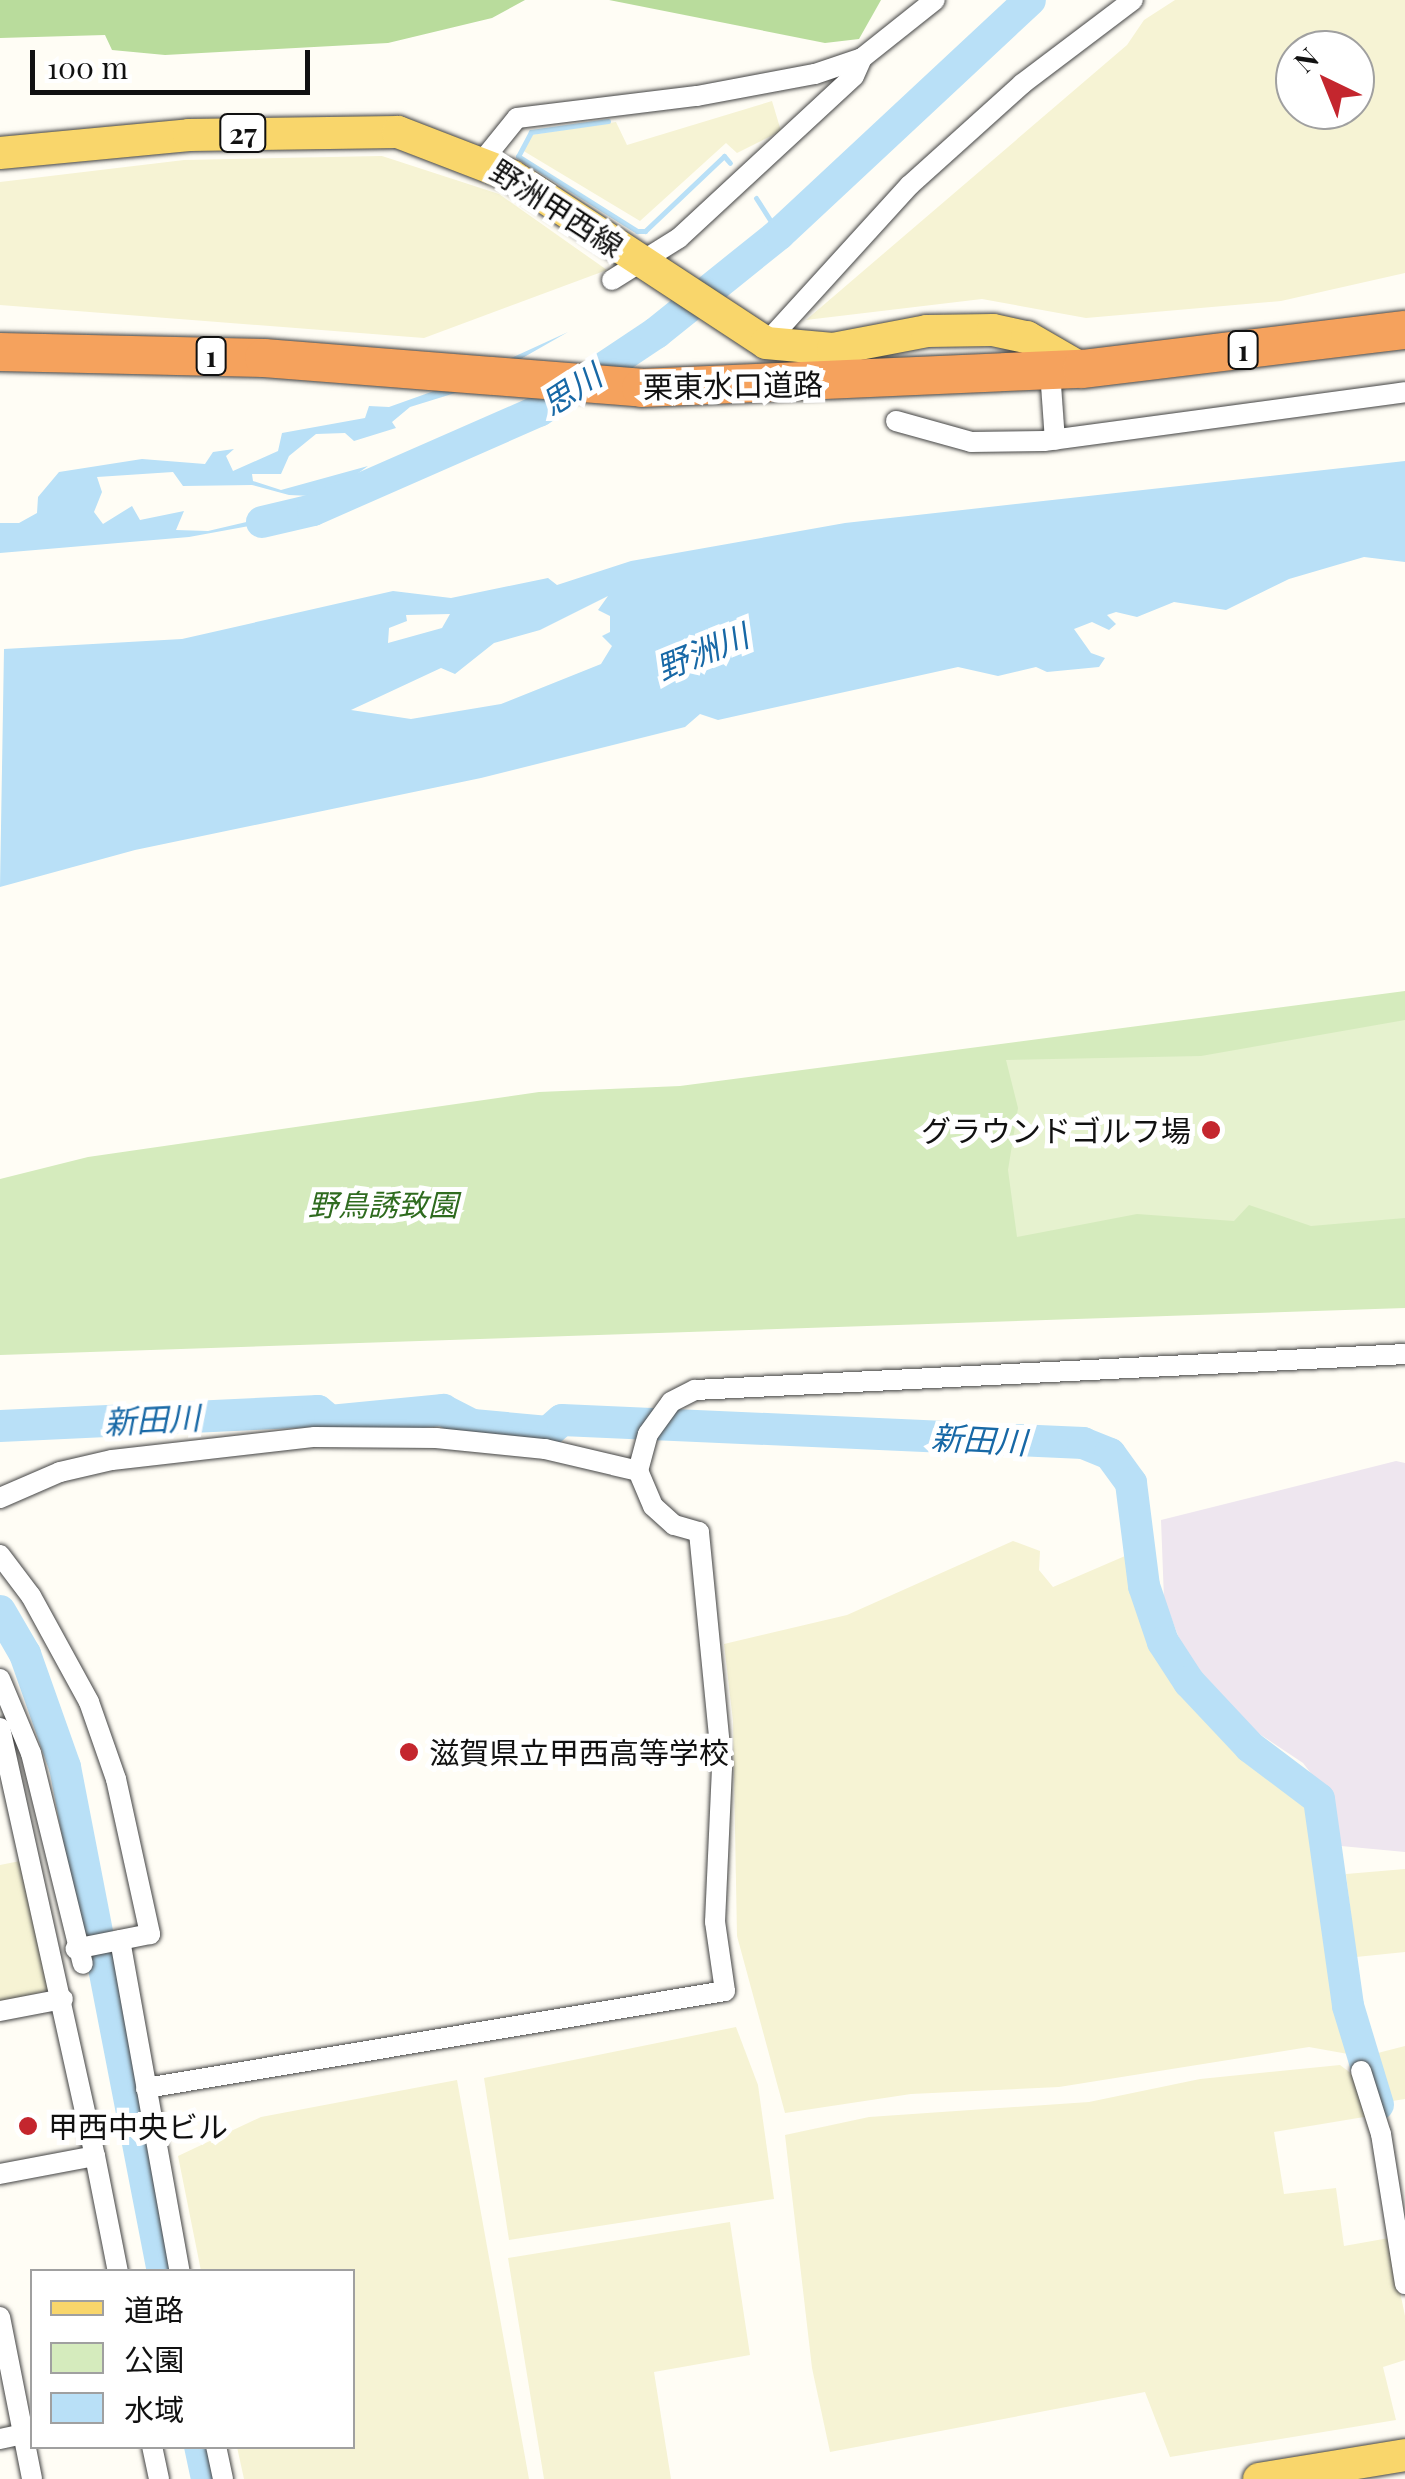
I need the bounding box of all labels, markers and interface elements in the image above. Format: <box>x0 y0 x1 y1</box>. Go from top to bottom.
scale bar <box>35 30 315 92</box>
north arrow <box>1275 30 1375 130</box>
text: N <box>1286 39 1326 80</box>
text: 100 m <box>47 47 128 87</box>
road number: 27 <box>218 110 268 156</box>
street label: 野洲甲西線 <box>484 152 630 264</box>
road number: 1 <box>1226 327 1260 373</box>
road number: 1 <box>194 333 228 379</box>
water label: 思川 <box>534 355 608 423</box>
street label: 栗東水口道路 <box>643 365 823 405</box>
water label: 野洲川 <box>650 615 754 687</box>
place label: グラウンドゴルフ場 <box>921 1112 1191 1148</box>
marker: グラウンドゴルフ場 <box>1200 1119 1222 1141</box>
park label: 野鳥誘致園 <box>308 1186 458 1222</box>
water label: 新田川 <box>103 1397 201 1441</box>
water label: 新田川 <box>930 1417 1028 1461</box>
place label: 滋賀県立甲西高等学校 <box>429 1734 729 1770</box>
marker: 滋賀県立甲西高等学校 <box>398 1741 420 1763</box>
place label: 甲西中央ビル <box>48 2108 228 2144</box>
marker: 甲西中央ビル <box>17 2115 39 2137</box>
legend <box>30 2269 355 2449</box>
text: 道路 <box>124 2289 184 2329</box>
text: 公園 <box>124 2339 184 2379</box>
text: 水域 <box>124 2389 184 2429</box>

